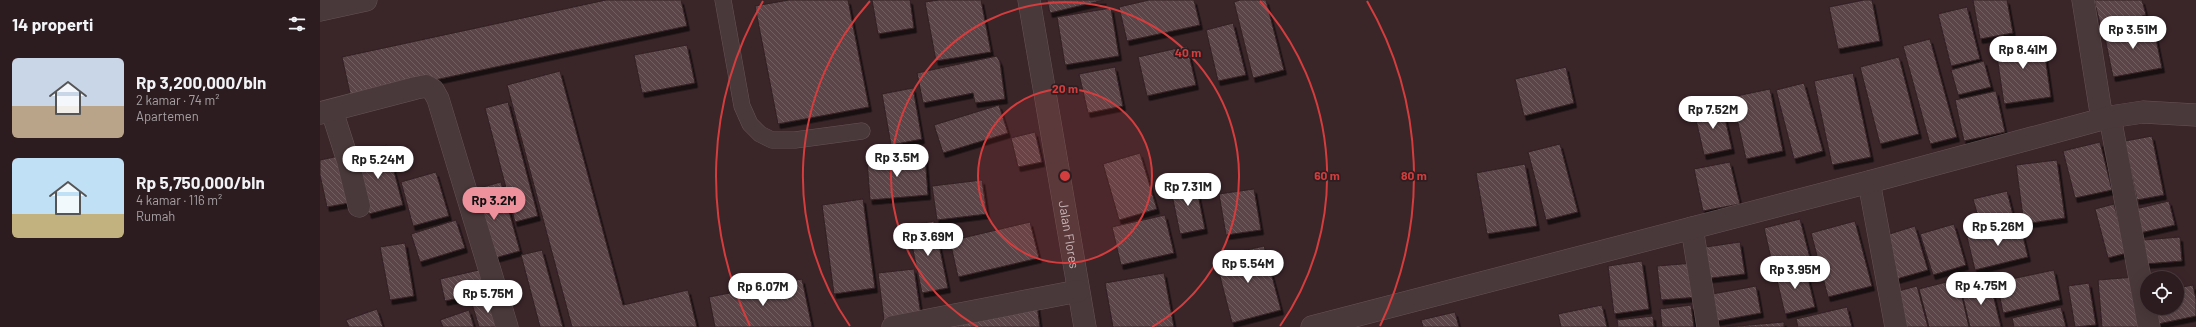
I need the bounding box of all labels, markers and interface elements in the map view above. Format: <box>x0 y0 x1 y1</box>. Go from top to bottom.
icon: filters <box>286 13 308 35</box>
text: 14 properti <box>12 14 93 34</box>
pin: Rp 3.51M <box>2092 16 2174 50</box>
text: Rp 3.51M <box>2108 21 2158 37</box>
pin: Rp 8.41M <box>1982 36 2064 70</box>
text: Rp 8.41M <box>1998 41 2048 57</box>
text: 40 m <box>1175 45 1201 59</box>
text: Rp 3,200,000/bln <box>136 72 266 92</box>
icon: home <box>44 74 92 122</box>
text: 20 m <box>1052 81 1078 95</box>
text: 2 kamar · 74 m² <box>136 92 220 108</box>
pin: Rp 7.52M <box>1672 96 1754 130</box>
text: Rp 7.52M <box>1688 101 1738 117</box>
text: Apartemen <box>136 108 199 124</box>
pin: Rp 3.5M <box>860 144 934 178</box>
pin: Rp 5.24M <box>337 146 419 180</box>
text: Rp 3.5M <box>875 149 919 165</box>
text: Rp 5.24M <box>352 151 404 167</box>
text: 60 m <box>1314 168 1340 182</box>
text: 80 m <box>1401 168 1427 182</box>
centre of rings <box>1058 169 1072 183</box>
text: Rp 5,750,000/bln <box>136 172 265 192</box>
pin: Rp 7.31M <box>1147 173 1229 207</box>
icon: home <box>44 174 92 222</box>
text: Rp 7.31M <box>1164 178 1212 194</box>
pin: Rp 3.2M <box>457 187 531 221</box>
text: 4 kamar · 116 m² <box>136 192 222 208</box>
text: Rp 3.2M <box>471 192 517 208</box>
street label: Jalan Flores <box>1055 199 1083 270</box>
text: Rumah <box>136 208 175 224</box>
pin: Rp 5.26M <box>1957 213 2039 247</box>
text: Rp 5.26M <box>1972 218 2024 234</box>
pin: Rp 3.69M <box>887 223 969 257</box>
text: Rp 3.69M <box>902 228 954 244</box>
pin: Rp 5.54M <box>1207 250 1289 284</box>
text: Rp 5.54M <box>1222 255 1274 271</box>
pin: Rp 3.95M <box>1754 256 1836 290</box>
text: Rp 3.95M <box>1769 261 1821 277</box>
map controls <box>2140 271 2184 315</box>
button: locate <box>2140 271 2184 315</box>
pin: Rp 4.75M <box>1940 272 2022 306</box>
pin: Rp 6.07M <box>722 273 804 307</box>
text: Rp 4.75M <box>1955 277 2007 293</box>
text: Rp 6.07M <box>737 278 789 294</box>
pin: Rp 5.75M <box>447 280 529 314</box>
text: Rp 5.75M <box>462 285 514 301</box>

